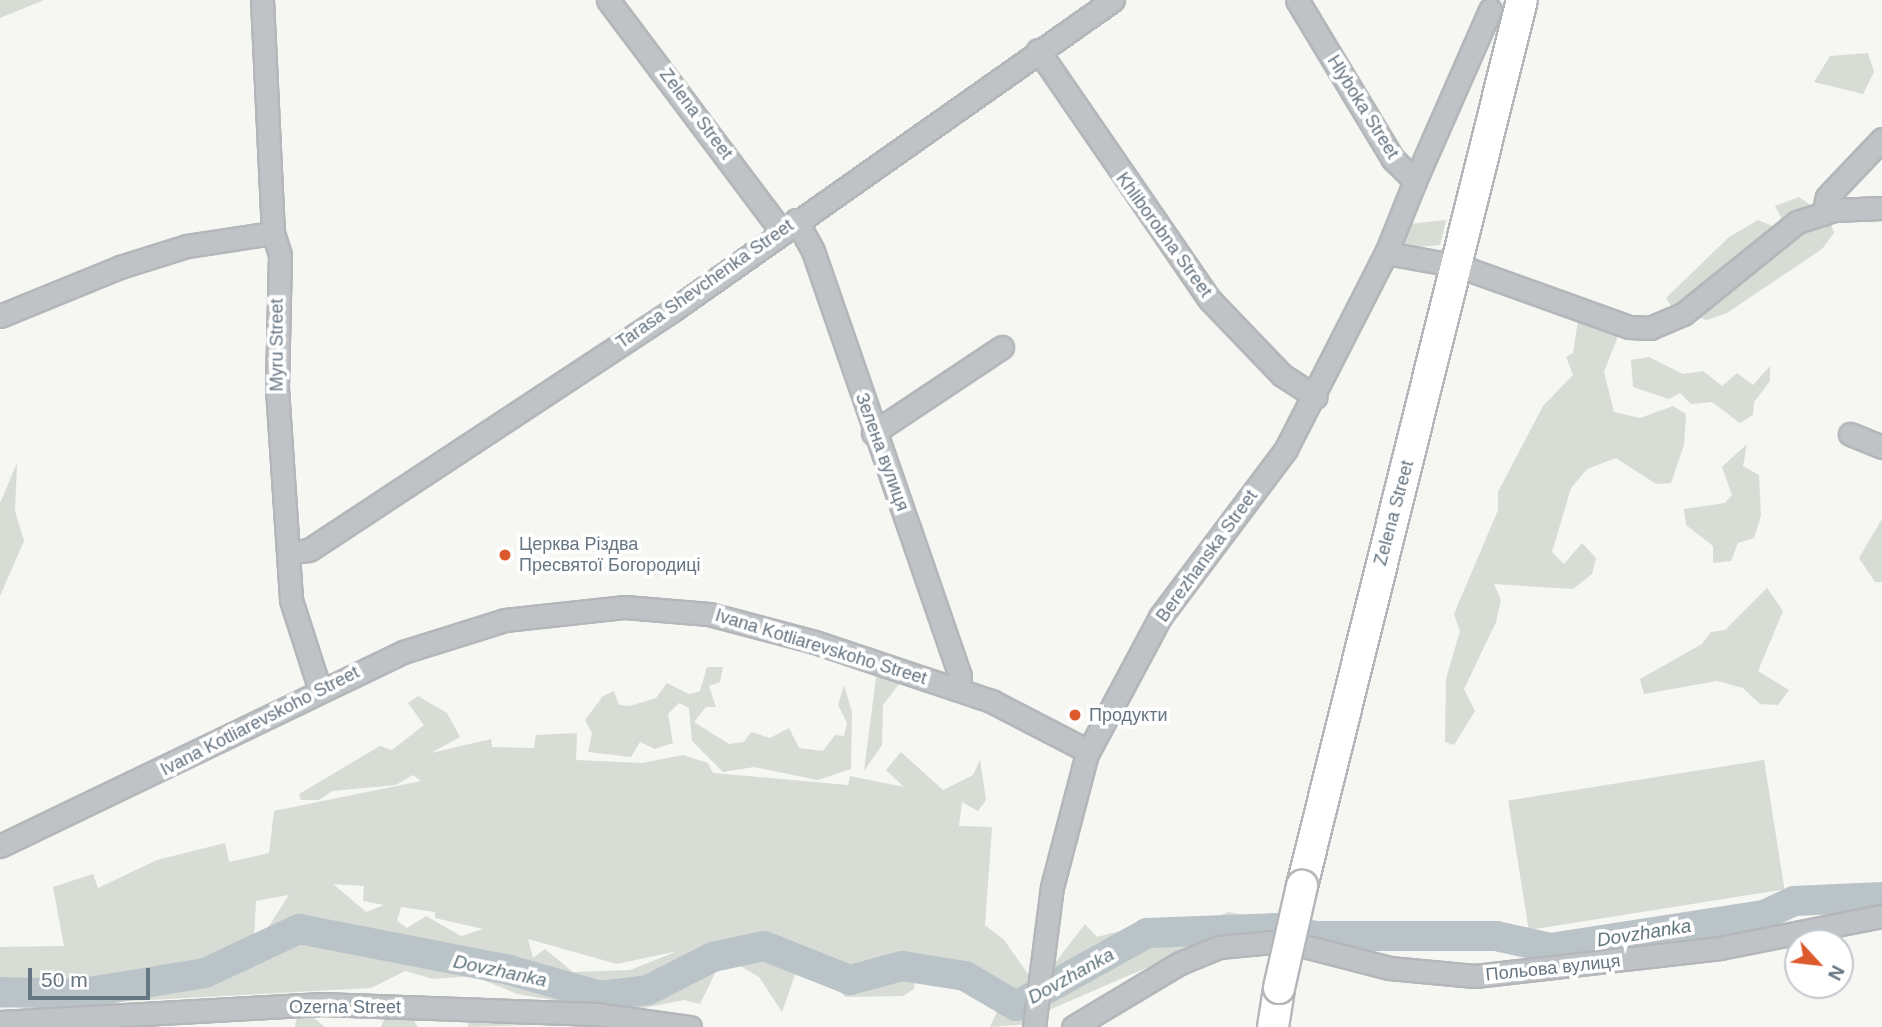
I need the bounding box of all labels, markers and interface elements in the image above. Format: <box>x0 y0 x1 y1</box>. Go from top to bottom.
street label: Hlyboka Street <box>1323 51 1403 163</box>
street label: Zelena Street <box>655 64 737 164</box>
street label: Khliborobna Street <box>1111 168 1217 302</box>
street label: Tarasa Shevchenka Street <box>612 215 798 353</box>
street label: Myru Street <box>266 298 288 392</box>
street label: Зелена вулиця <box>851 390 913 514</box>
street label: Zelena Street <box>1370 458 1418 568</box>
street label: Berezhanska Street <box>1152 486 1262 626</box>
place label: Церква Різдва Пресвятої Богородиці <box>519 534 701 576</box>
marker: Церква Різдва Пресвятої Богородиці <box>497 547 513 563</box>
street label: Ivana Kotliarevskoho Street <box>713 604 929 690</box>
street label: Ivana Kotliarevskoho Street <box>157 661 363 781</box>
place label: Продукти <box>1089 704 1167 726</box>
marker: Продукти <box>1067 707 1083 723</box>
water label: Dovzhanka <box>1595 914 1693 952</box>
north arrow <box>1784 929 1854 999</box>
water label: Dovzhanka <box>1024 943 1118 1009</box>
water label: Dovzhanka <box>451 950 549 992</box>
street label: Польова вулиця <box>1485 950 1621 986</box>
scale bar <box>32 954 154 998</box>
text: N <box>1824 962 1849 984</box>
text: 50 m <box>41 968 88 991</box>
street label: Ozerna Street <box>289 996 401 1018</box>

